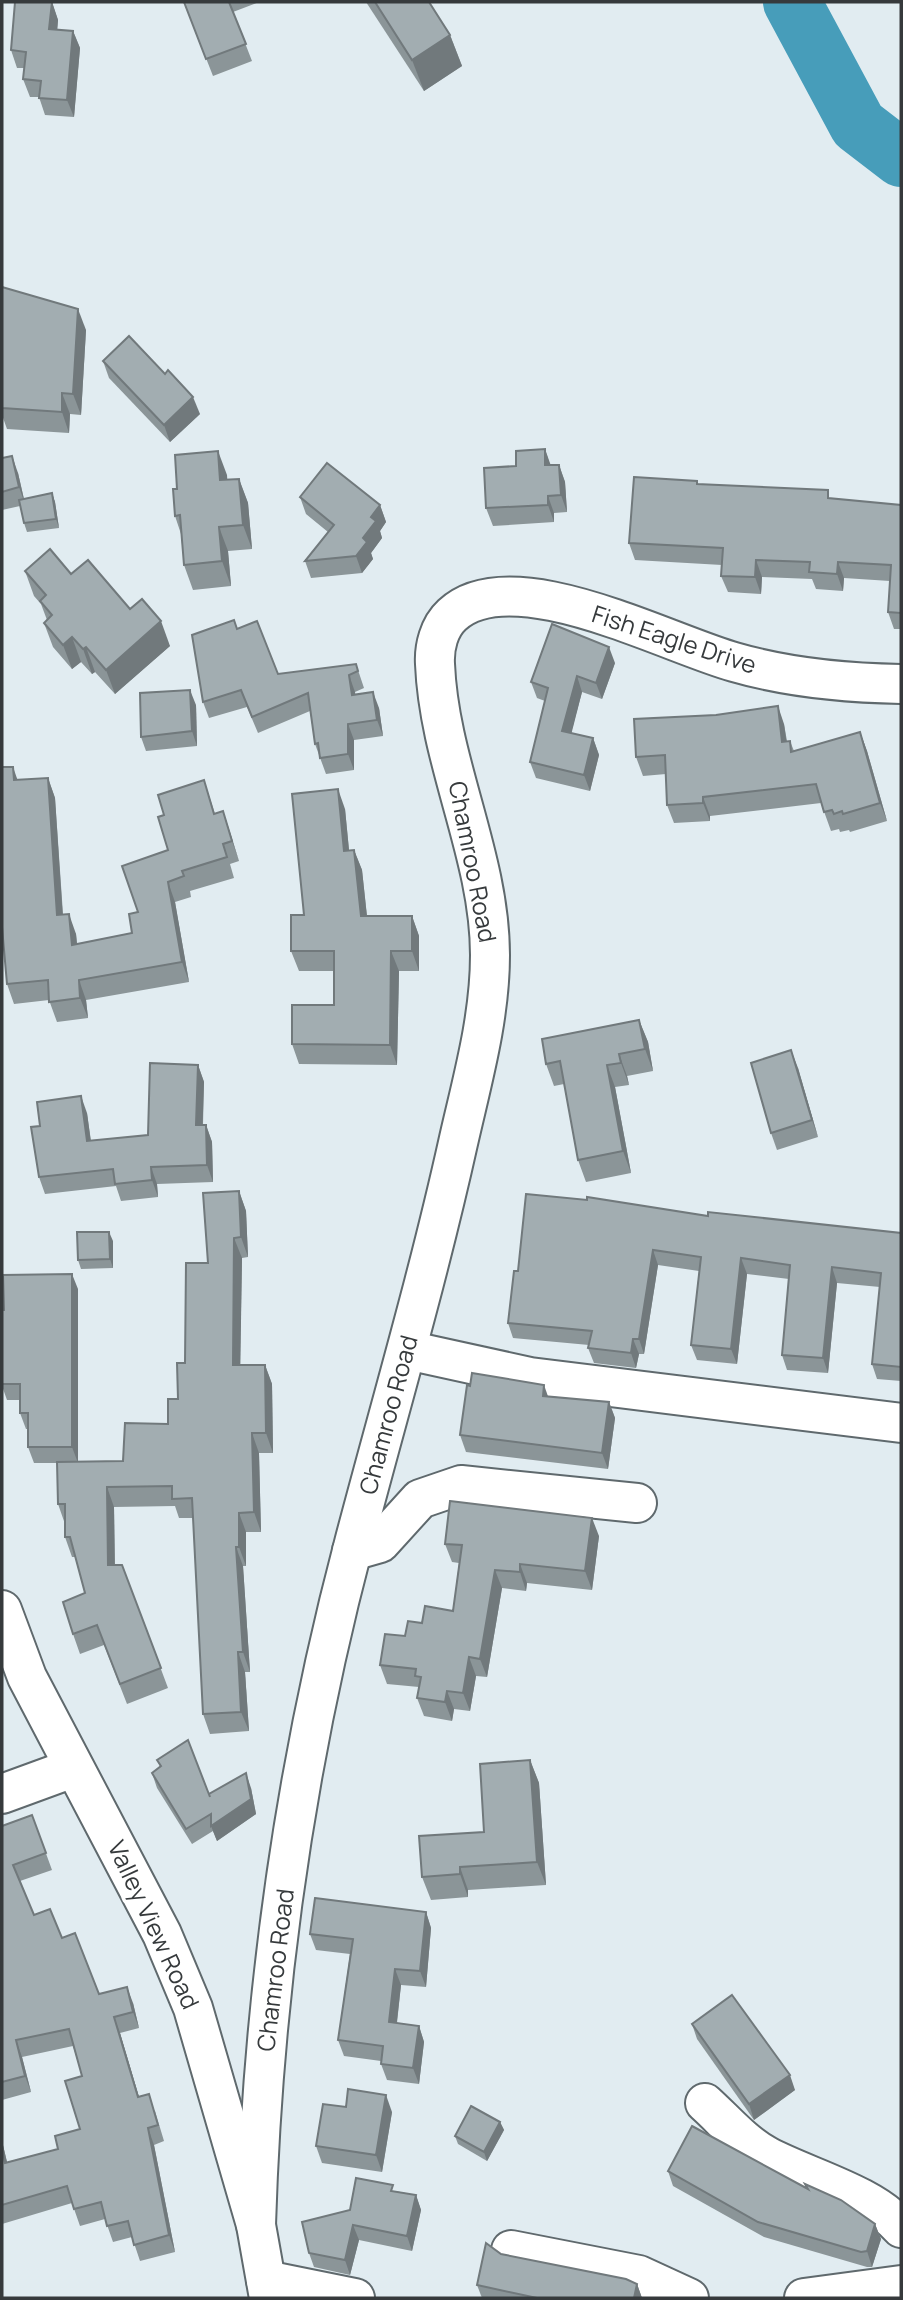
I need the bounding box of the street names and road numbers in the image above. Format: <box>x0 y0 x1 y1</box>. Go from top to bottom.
street label: Fish Eagle Drive <box>588 596 761 681</box>
street label: Chamroo Road <box>442 778 505 945</box>
street label: Chamroo Road <box>350 1331 425 1498</box>
street label: Valley View Road <box>101 1835 208 2014</box>
street label: Chamroo Road <box>248 1887 301 2053</box>

